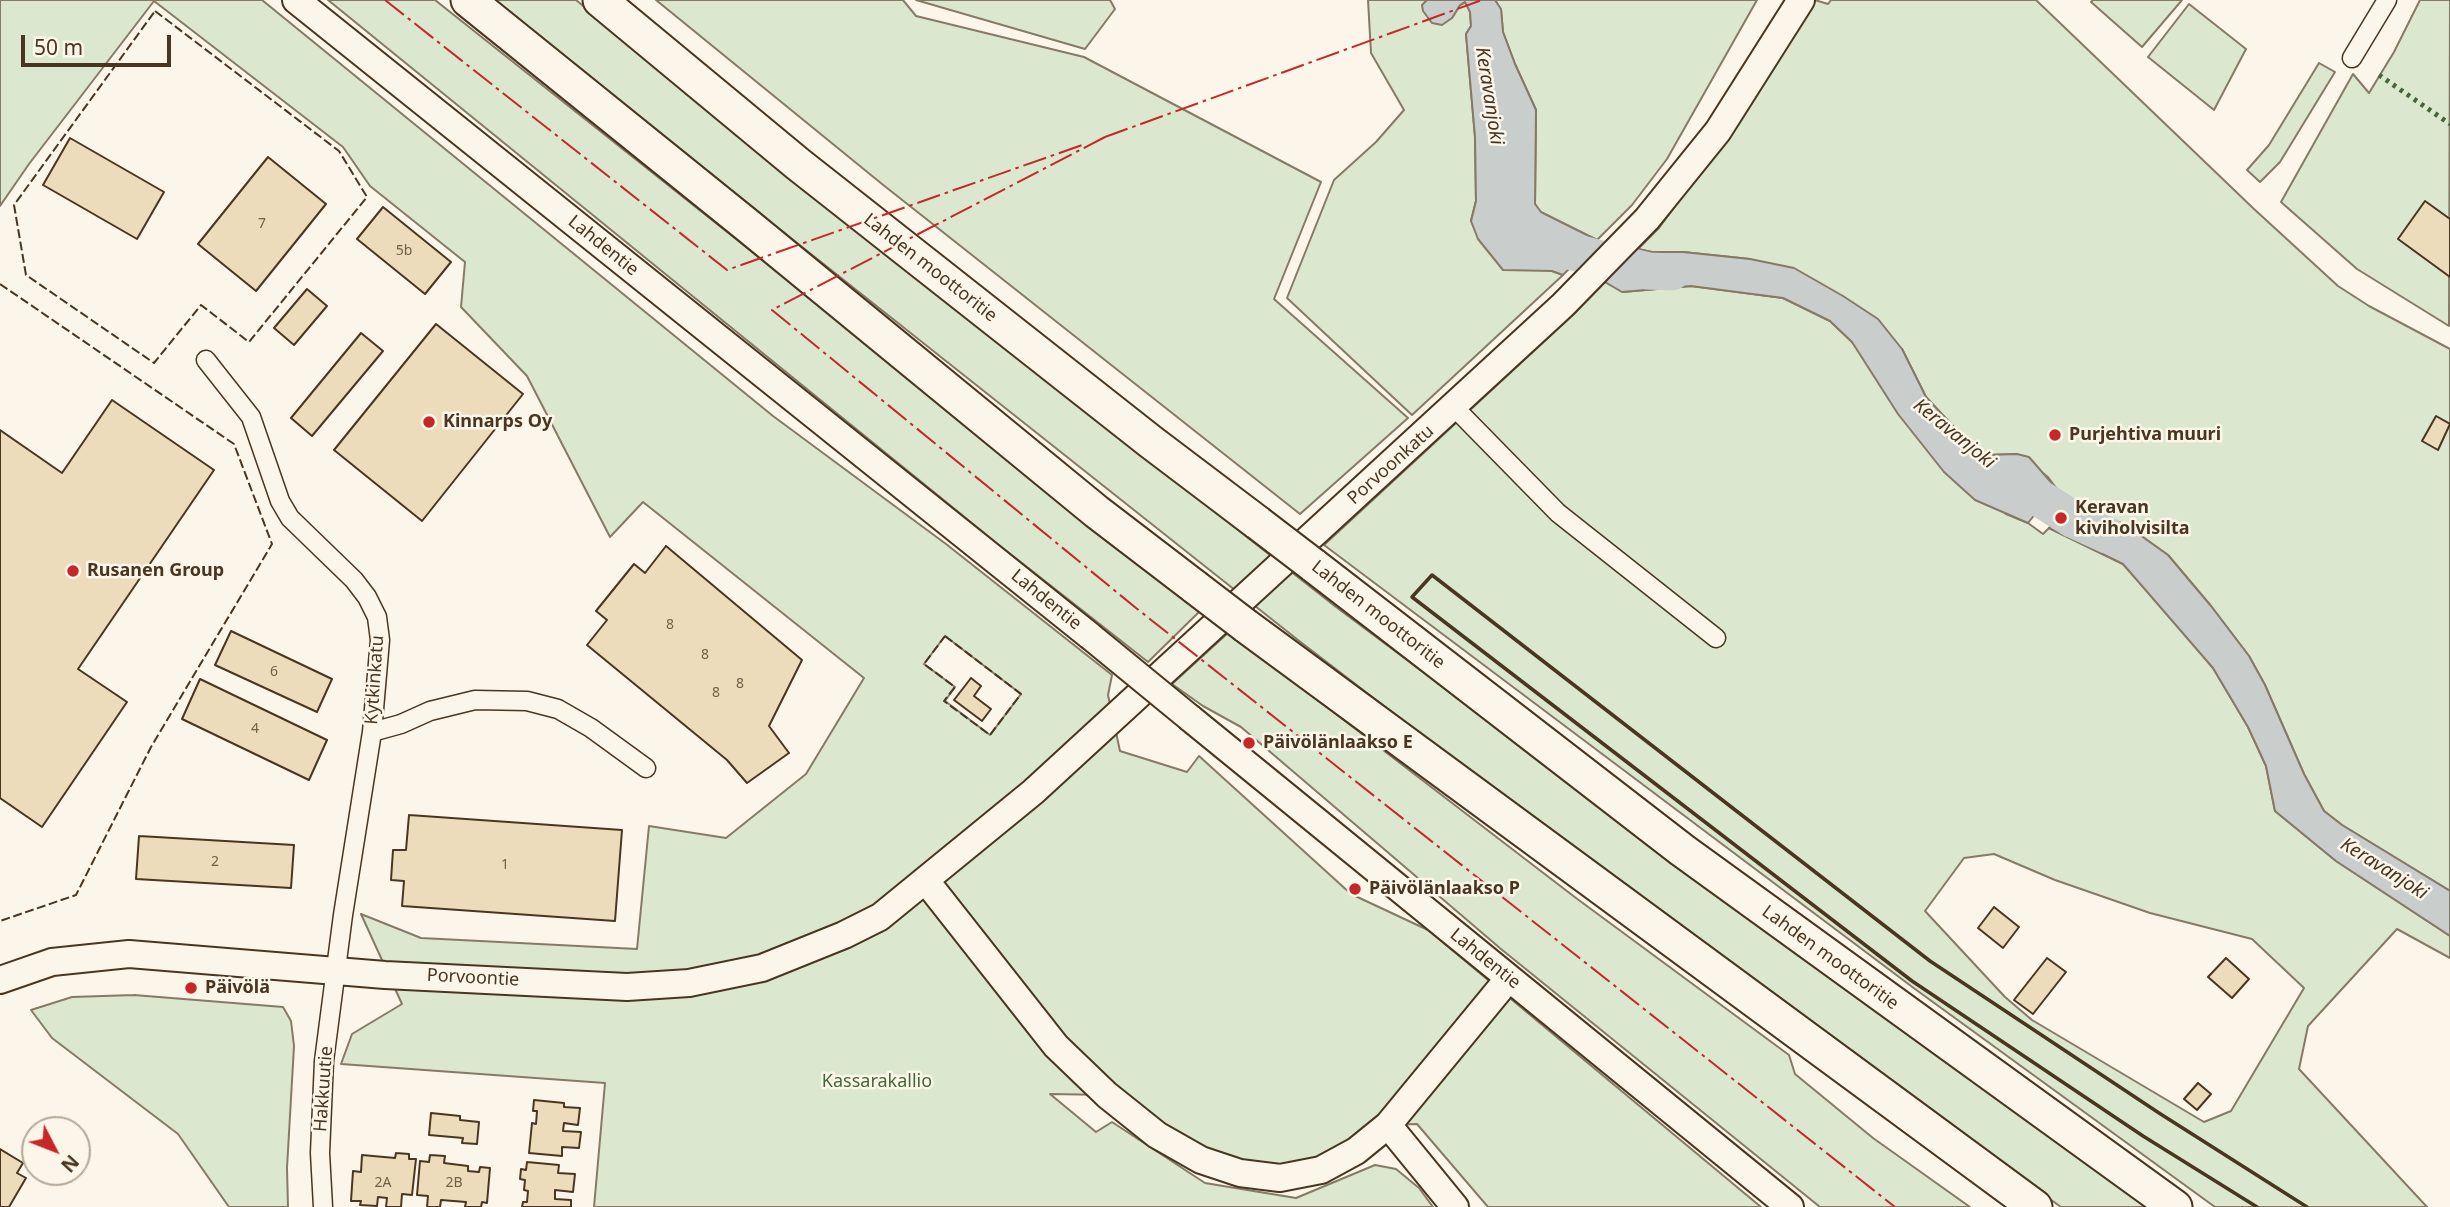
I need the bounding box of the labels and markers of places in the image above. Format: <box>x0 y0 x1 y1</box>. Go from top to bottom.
place label: Kinnarps Oy <box>443 411 552 433</box>
marker: Kinnarps Oy <box>421 414 437 430</box>
place label: Purjehtiva muuri <box>2069 424 2221 446</box>
marker: Purjehtiva muuri <box>2047 427 2063 443</box>
place label: Keravan kiviholvisilta <box>2075 497 2190 540</box>
marker: Keravan kiviholvisilta <box>2053 510 2069 526</box>
place label: Rusanen Group <box>87 560 224 582</box>
marker: Rusanen Group <box>65 563 81 579</box>
place label: Päivölänlaakso E <box>1263 732 1413 754</box>
marker: Päivölänlaakso E <box>1241 735 1257 751</box>
place label: Päivölänlaakso P <box>1369 878 1520 900</box>
marker: Päivölänlaakso P <box>1347 881 1363 897</box>
place label: Päivölä <box>205 977 270 999</box>
marker: Päivölä <box>183 980 199 996</box>

